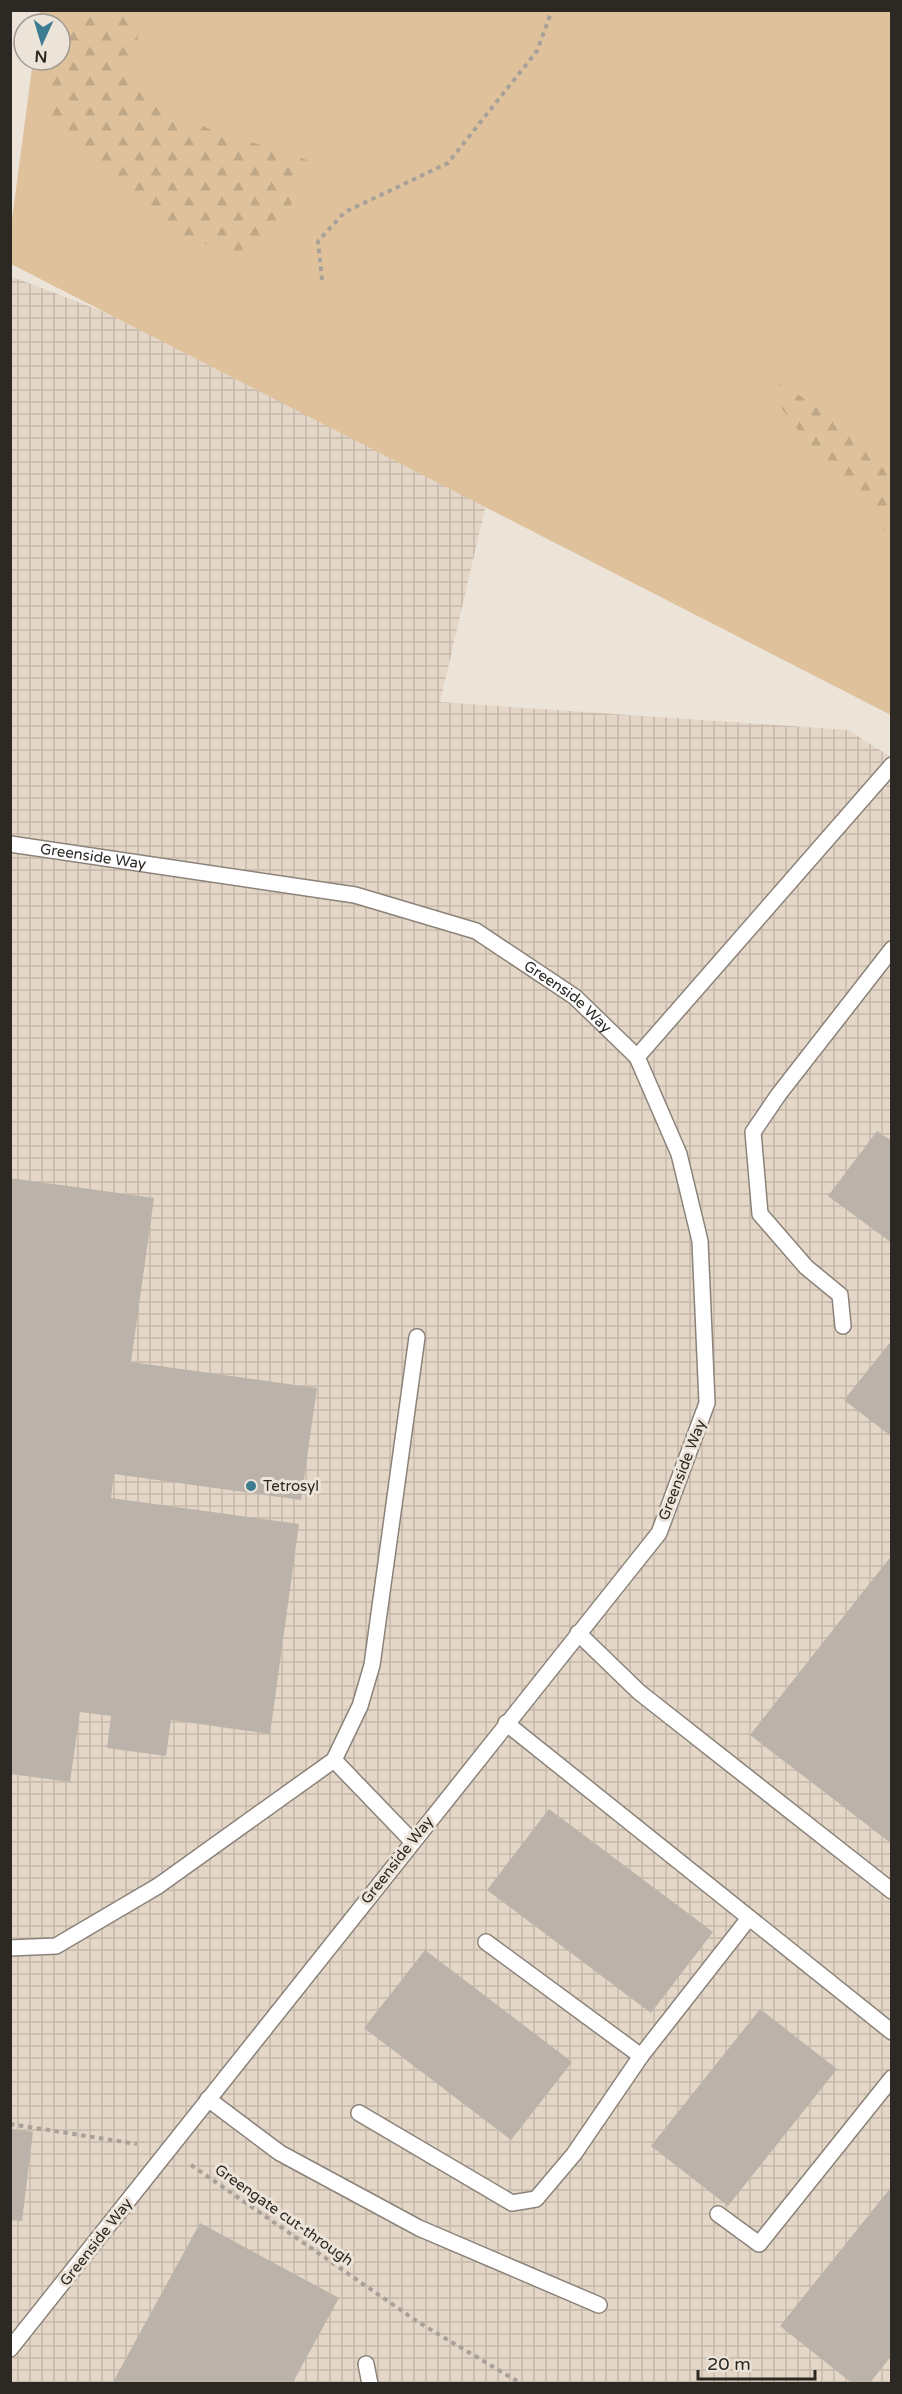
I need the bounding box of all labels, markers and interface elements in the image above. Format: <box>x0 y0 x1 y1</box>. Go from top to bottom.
north arrow <box>12 12 72 72</box>
text: N <box>34 46 48 66</box>
street label: Greenside Way <box>39 840 147 873</box>
street label: Greenside Way <box>521 957 615 1036</box>
street label: Greenside Way <box>654 1417 710 1523</box>
place label: Tetrosyl <box>263 1477 319 1495</box>
marker: Tetrosyl <box>244 1479 258 1493</box>
street label: Greenside Way <box>357 1812 437 1908</box>
street label: Greengate cut-through <box>211 2160 357 2270</box>
street label: Greenside Way <box>56 2194 136 2290</box>
scale bar <box>698 2343 815 2381</box>
text: 20 m <box>707 2353 751 2375</box>

